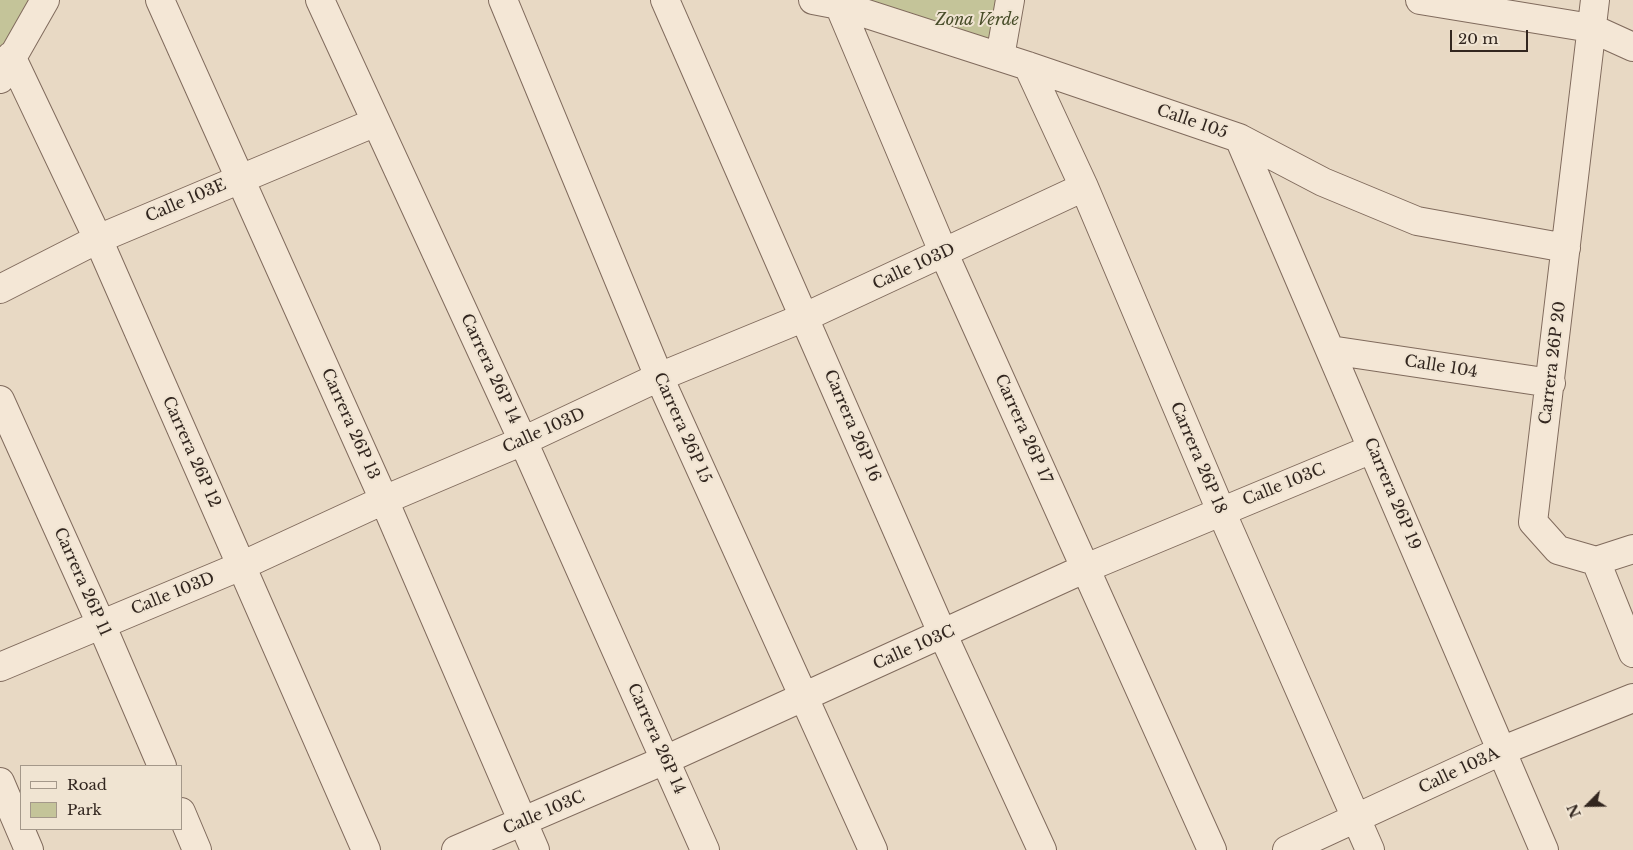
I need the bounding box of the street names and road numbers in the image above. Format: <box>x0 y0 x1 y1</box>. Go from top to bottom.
street label: Calle 105 <box>1154 101 1230 143</box>
street label: Calle 103E <box>143 175 229 227</box>
street label: Calle 103D <box>870 240 958 294</box>
street label: Carrera 26P 20 <box>1536 300 1570 426</box>
street label: Carrera 26P 14 <box>456 311 524 427</box>
street label: Calle 104 <box>1403 352 1479 382</box>
street label: Carrera 26P 13 <box>317 365 383 483</box>
street label: Carrera 26P 16 <box>820 367 884 485</box>
street label: Carrera 26P 15 <box>649 370 715 486</box>
street label: Carrera 26P 17 <box>990 371 1056 487</box>
street label: Carrera 26P 12 <box>158 393 224 511</box>
street label: Carrera 26P 18 <box>1166 399 1230 517</box>
street label: Calle 103D <box>500 404 588 458</box>
street label: Carrera 26P 19 <box>1360 435 1424 553</box>
street label: Calle 103C <box>1240 460 1328 510</box>
street label: Carrera 26P 11 <box>49 525 115 639</box>
street label: Calle 103D <box>128 569 218 619</box>
street label: Calle 103C <box>870 622 958 674</box>
street label: Carrera 26P 14 <box>623 681 689 797</box>
street label: Calle 103A <box>1416 744 1502 798</box>
street label: Calle 103C <box>500 787 588 839</box>

